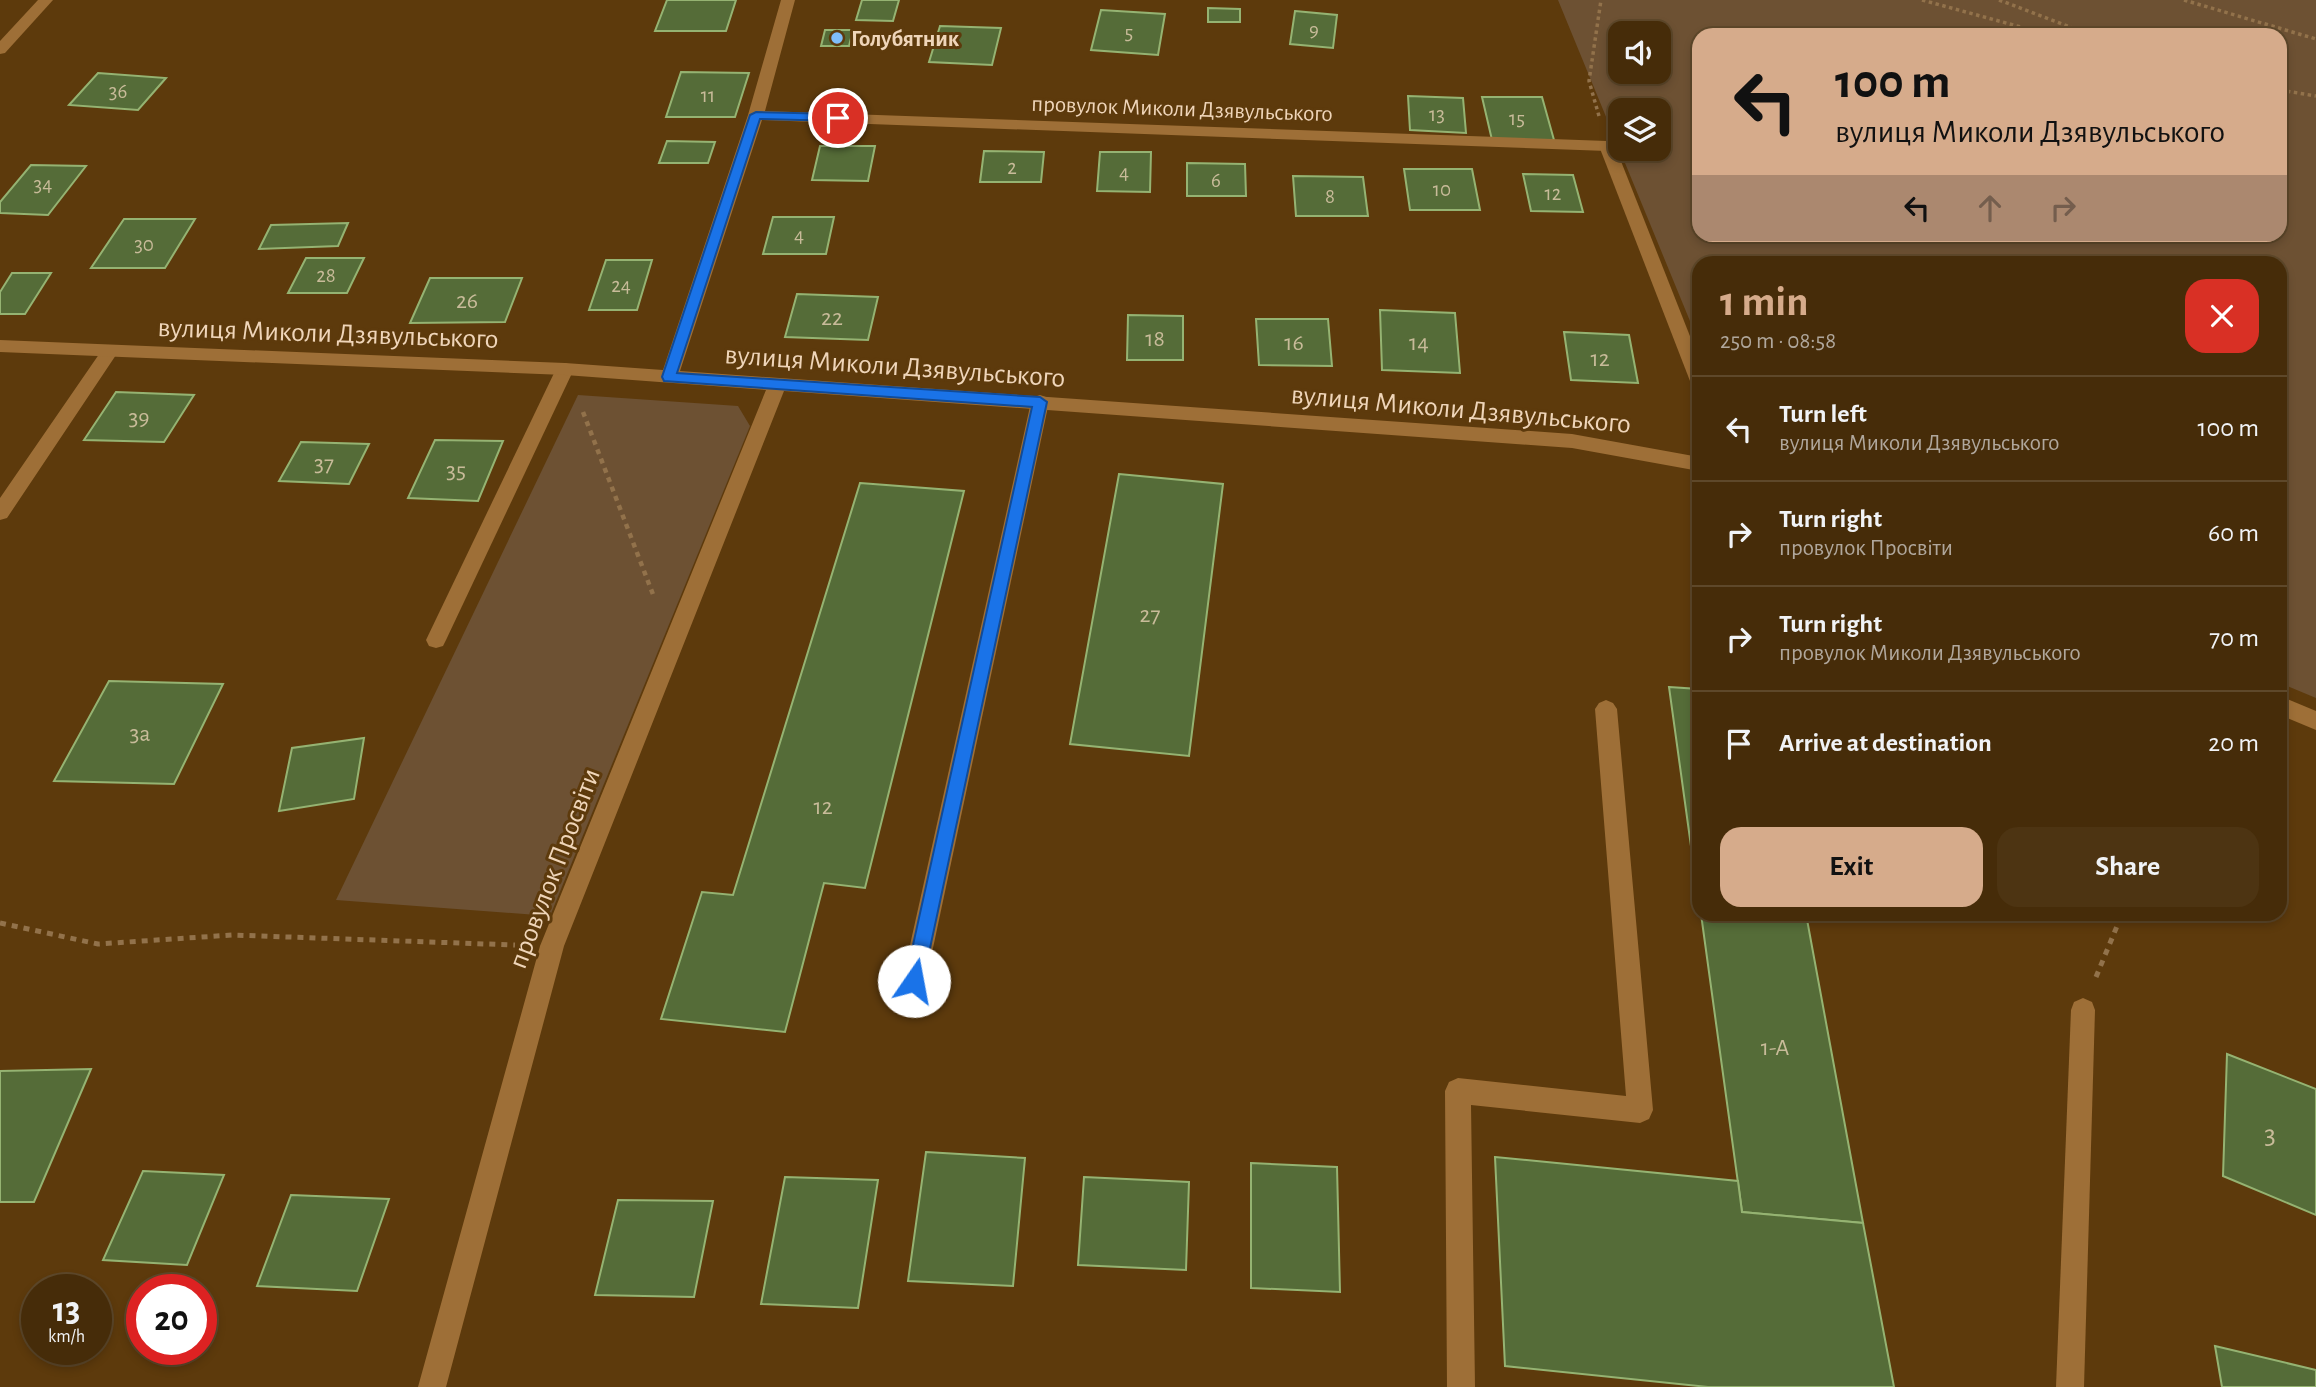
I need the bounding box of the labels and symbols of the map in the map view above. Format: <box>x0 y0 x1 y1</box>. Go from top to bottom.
house number: 9 <box>1309 19 1319 40</box>
house number: 5 <box>1125 22 1133 43</box>
place label: Голубятник <box>851 28 960 51</box>
marker: Голубятник <box>829 30 845 46</box>
house number: 36 <box>109 81 127 102</box>
house number: 11 <box>701 85 715 106</box>
pin <box>808 88 868 148</box>
street label: провулок Миколи Дзявульського <box>1031 93 1333 126</box>
house number: 13 <box>1429 104 1445 125</box>
house number: 15 <box>1509 108 1525 129</box>
house number: 2 <box>1007 157 1017 178</box>
house number: 4 <box>1119 162 1129 183</box>
house number: 6 <box>1211 170 1221 191</box>
house number: 34 <box>34 174 52 195</box>
house number: 10 <box>1433 179 1451 200</box>
house number: 12 <box>1545 183 1561 204</box>
house number: 8 <box>1325 186 1335 207</box>
house number: 4 <box>794 225 804 246</box>
house number: 30 <box>134 234 154 255</box>
house number: 28 <box>316 265 336 286</box>
house number: 24 <box>611 275 631 296</box>
house number: 26 <box>456 289 478 313</box>
house number: 22 <box>821 306 843 330</box>
street label: вулиця Миколи Дзявульського <box>157 314 499 354</box>
house number: 18 <box>1145 327 1165 351</box>
house number: 16 <box>1284 331 1304 355</box>
house number: 14 <box>1409 331 1429 355</box>
street label: вулиця Миколи Дзявульського <box>724 341 1066 393</box>
house number: 12 <box>1590 347 1610 371</box>
street label: вулиця Миколи Дзявульського <box>1290 381 1632 439</box>
house number: 39 <box>128 406 150 430</box>
house number: 37 <box>314 452 334 476</box>
house number: 35 <box>446 459 466 483</box>
house number: 27 <box>1140 603 1160 627</box>
house number: 3а <box>130 722 150 746</box>
street label: провулок Просвіти <box>504 765 606 973</box>
house number: 12 <box>813 795 833 819</box>
position arrow <box>877 944 951 1018</box>
house number: 1-А <box>1761 1036 1789 1060</box>
house number: 3 <box>2264 1121 2276 1149</box>
speed limit sign: 20 <box>126 1274 217 1365</box>

